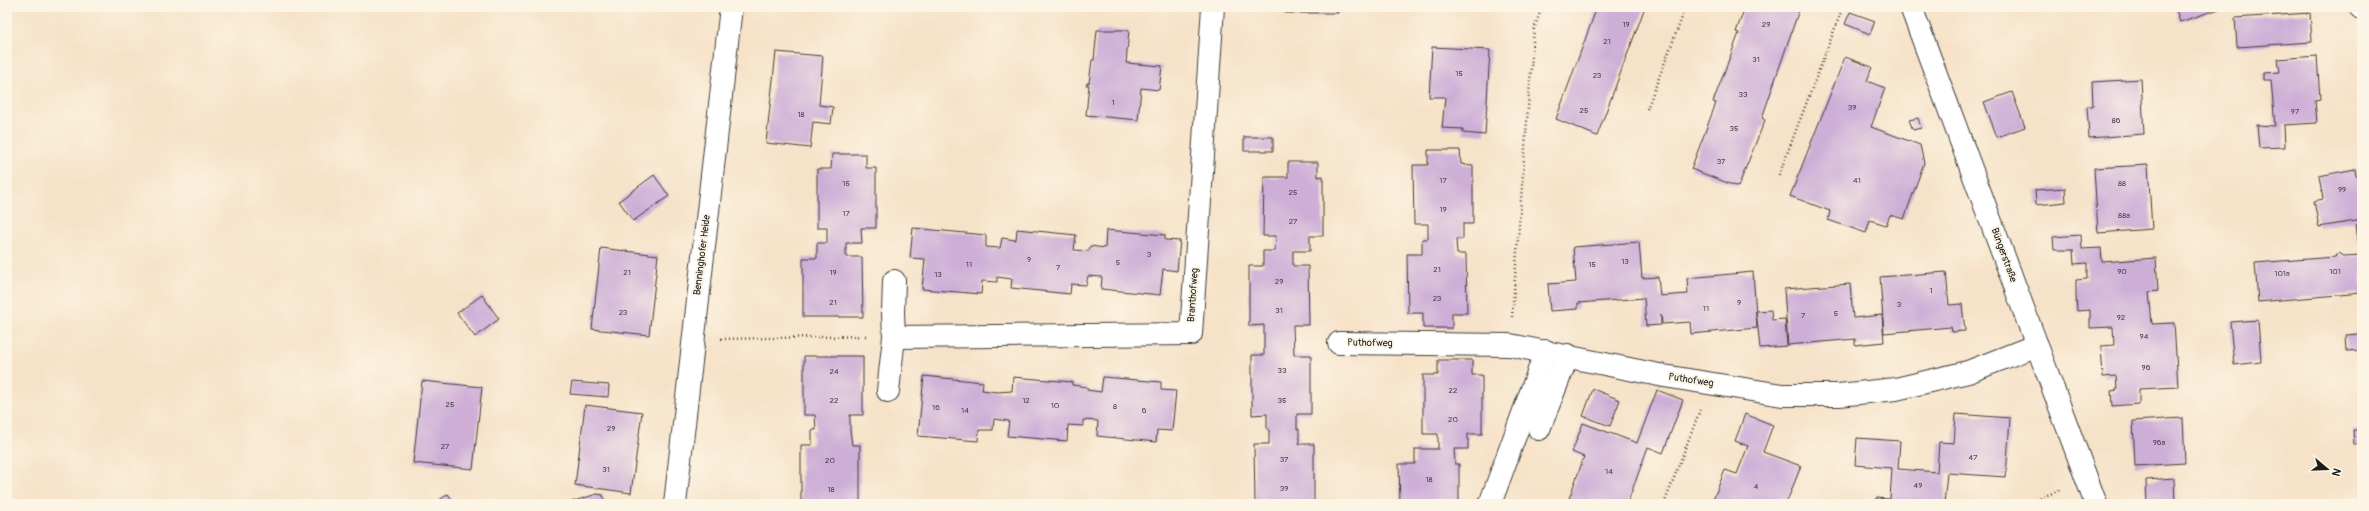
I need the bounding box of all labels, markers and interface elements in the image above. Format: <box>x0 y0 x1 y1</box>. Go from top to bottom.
house number: 19 <box>1622 20 1630 29</box>
house number: 29 <box>1762 20 1770 29</box>
house number: 21 <box>1603 37 1611 46</box>
house number: 31 <box>1752 55 1760 64</box>
house number: 15 <box>1455 69 1463 78</box>
house number: 23 <box>1593 71 1602 80</box>
house number: 33 <box>1739 90 1748 99</box>
house number: 1 <box>1111 98 1115 107</box>
house number: 39 <box>1848 103 1856 112</box>
house number: 25 <box>1580 106 1588 115</box>
house number: 97 <box>2291 107 2300 116</box>
house number: 18 <box>797 110 805 119</box>
house number: 86 <box>2112 116 2121 125</box>
house number: 35 <box>1730 124 1738 133</box>
house number: 37 <box>1717 157 1726 166</box>
house number: 17 <box>1439 176 1447 185</box>
house number: 41 <box>1853 176 1861 185</box>
house number: 15 <box>842 179 850 188</box>
house number: 88 <box>2118 179 2126 188</box>
house number: 99 <box>2338 185 2346 194</box>
house number: 25 <box>1289 188 1297 197</box>
house number: 19 <box>1439 205 1447 214</box>
house number: 17 <box>842 209 850 218</box>
house number: 88a <box>2118 211 2130 220</box>
street label: Benninghofer Heide <box>691 214 713 296</box>
house number: 27 <box>1289 217 1298 226</box>
street label: Büngerstraße <box>1989 226 2019 284</box>
house number: 3 <box>1147 250 1152 259</box>
house number: 9 <box>1027 255 1031 264</box>
house number: 13 <box>1621 257 1629 266</box>
house number: 5 <box>1116 258 1120 267</box>
house number: 11 <box>966 260 972 269</box>
house number: 15 <box>1588 260 1596 269</box>
house number: 7 <box>1056 263 1061 272</box>
house number: 21 <box>1433 265 1441 274</box>
house number: 90 <box>2117 267 2127 276</box>
house number: 101 <box>2329 267 2341 276</box>
house number: 21 <box>623 268 631 277</box>
house number: 19 <box>829 268 837 277</box>
street label: Branthofweg <box>1185 268 1201 322</box>
house number: 101a <box>2274 269 2290 278</box>
house number: 13 <box>934 270 942 279</box>
house number: 29 <box>1275 277 1283 286</box>
house number: 1 <box>1929 286 1933 295</box>
house number: 23 <box>1433 294 1442 303</box>
house number: 21 <box>829 298 837 307</box>
house number: 9 <box>1737 298 1741 307</box>
house number: 3 <box>1897 300 1902 309</box>
house number: 11 <box>1703 304 1709 313</box>
house number: 31 <box>1275 306 1283 315</box>
house number: 23 <box>619 308 628 317</box>
house number: 5 <box>1834 309 1838 318</box>
house number: 7 <box>1801 311 1806 320</box>
house number: 92 <box>2117 313 2126 322</box>
house number: 94 <box>2140 332 2149 341</box>
street label: Puthofweg <box>1347 337 1393 349</box>
house number: 96 <box>2142 363 2151 372</box>
house number: 33 <box>1278 366 1287 375</box>
house number: 24 <box>829 367 839 376</box>
street label: Puthofweg <box>1668 371 1714 389</box>
house number: 22 <box>1449 386 1458 395</box>
house number: 22 <box>830 396 839 405</box>
house number: 12 <box>1022 396 1030 405</box>
house number: 35 <box>1278 396 1286 405</box>
house number: 25 <box>446 400 454 409</box>
house number: 10 <box>1051 401 1060 410</box>
house number: 8 <box>1113 402 1117 411</box>
house number: 16 <box>932 403 940 412</box>
house number: 14 <box>961 406 969 415</box>
house number: 6 <box>1142 406 1147 415</box>
house number: 20 <box>1448 415 1459 424</box>
house number: 29 <box>607 424 615 433</box>
house number: 96a <box>2153 438 2166 447</box>
house number: 27 <box>441 442 450 451</box>
north arrow <box>2307 449 2347 489</box>
house number: 47 <box>1969 453 1978 462</box>
house number: 37 <box>1280 455 1289 464</box>
house number: 20 <box>825 456 836 465</box>
house number: 31 <box>602 465 610 474</box>
text: N <box>2328 466 2343 478</box>
house number: 14 <box>1605 467 1613 476</box>
house number: 18 <box>1425 475 1433 484</box>
house number: 49 <box>1914 481 1922 490</box>
house number: 4 <box>1754 482 1759 491</box>
house number: 39 <box>1280 484 1288 493</box>
house number: 18 <box>827 485 835 494</box>

